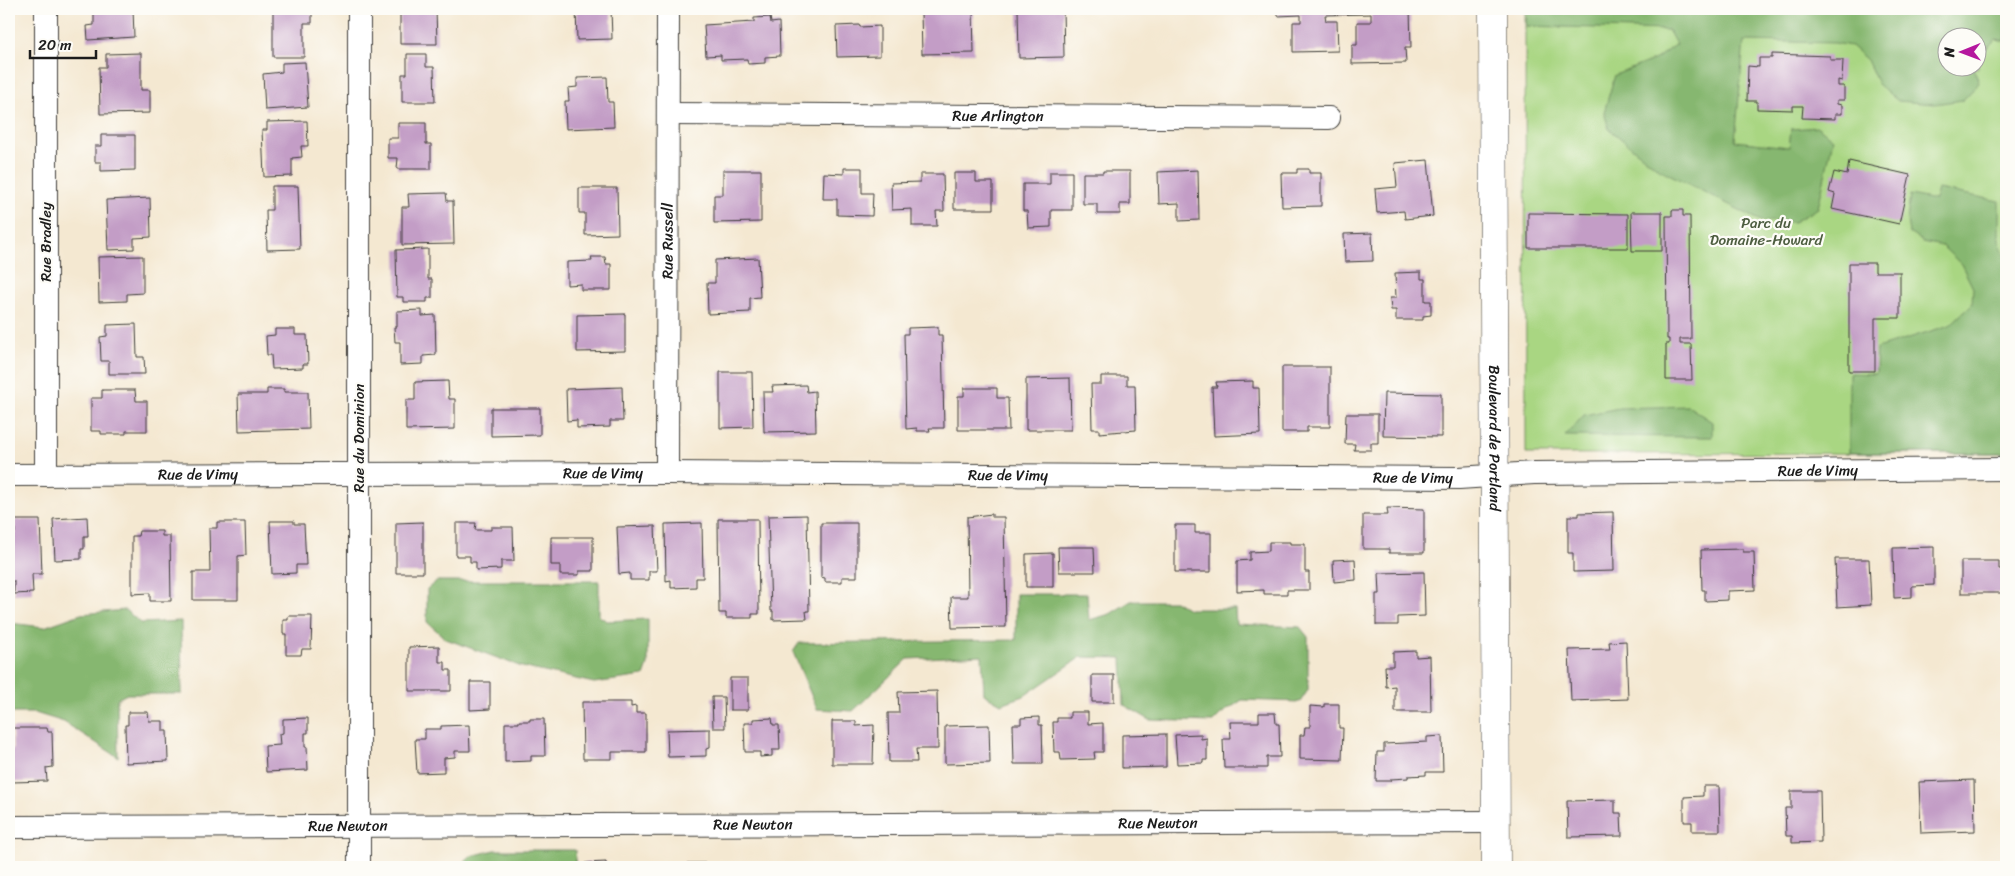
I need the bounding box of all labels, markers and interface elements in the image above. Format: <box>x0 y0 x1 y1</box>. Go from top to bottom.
scale bar <box>30 28 96 60</box>
north arrow <box>1938 28 1988 78</box>
text: 20 m <box>38 32 72 58</box>
text: N <box>1937 47 1962 58</box>
street label: Rue Arlington <box>952 103 1044 129</box>
street label: Rue Bradley <box>33 202 59 282</box>
street label: Rue Russell <box>654 202 681 279</box>
park label: Parc du Domaine-Howard <box>1710 210 1823 253</box>
street label: Boulevard de Portland <box>1481 365 1508 512</box>
street label: Rue du Dominion <box>346 384 372 492</box>
street label: Rue de Vimy <box>1778 457 1858 484</box>
street label: Rue de Vimy <box>563 460 643 486</box>
street label: Rue de Vimy <box>158 461 238 488</box>
street label: Rue de Vimy <box>968 462 1048 488</box>
street label: Rue de Vimy <box>1373 464 1453 491</box>
street label: Rue Newton <box>1118 810 1198 836</box>
street label: Rue Newton <box>713 811 793 838</box>
street label: Rue Newton <box>308 813 388 839</box>

